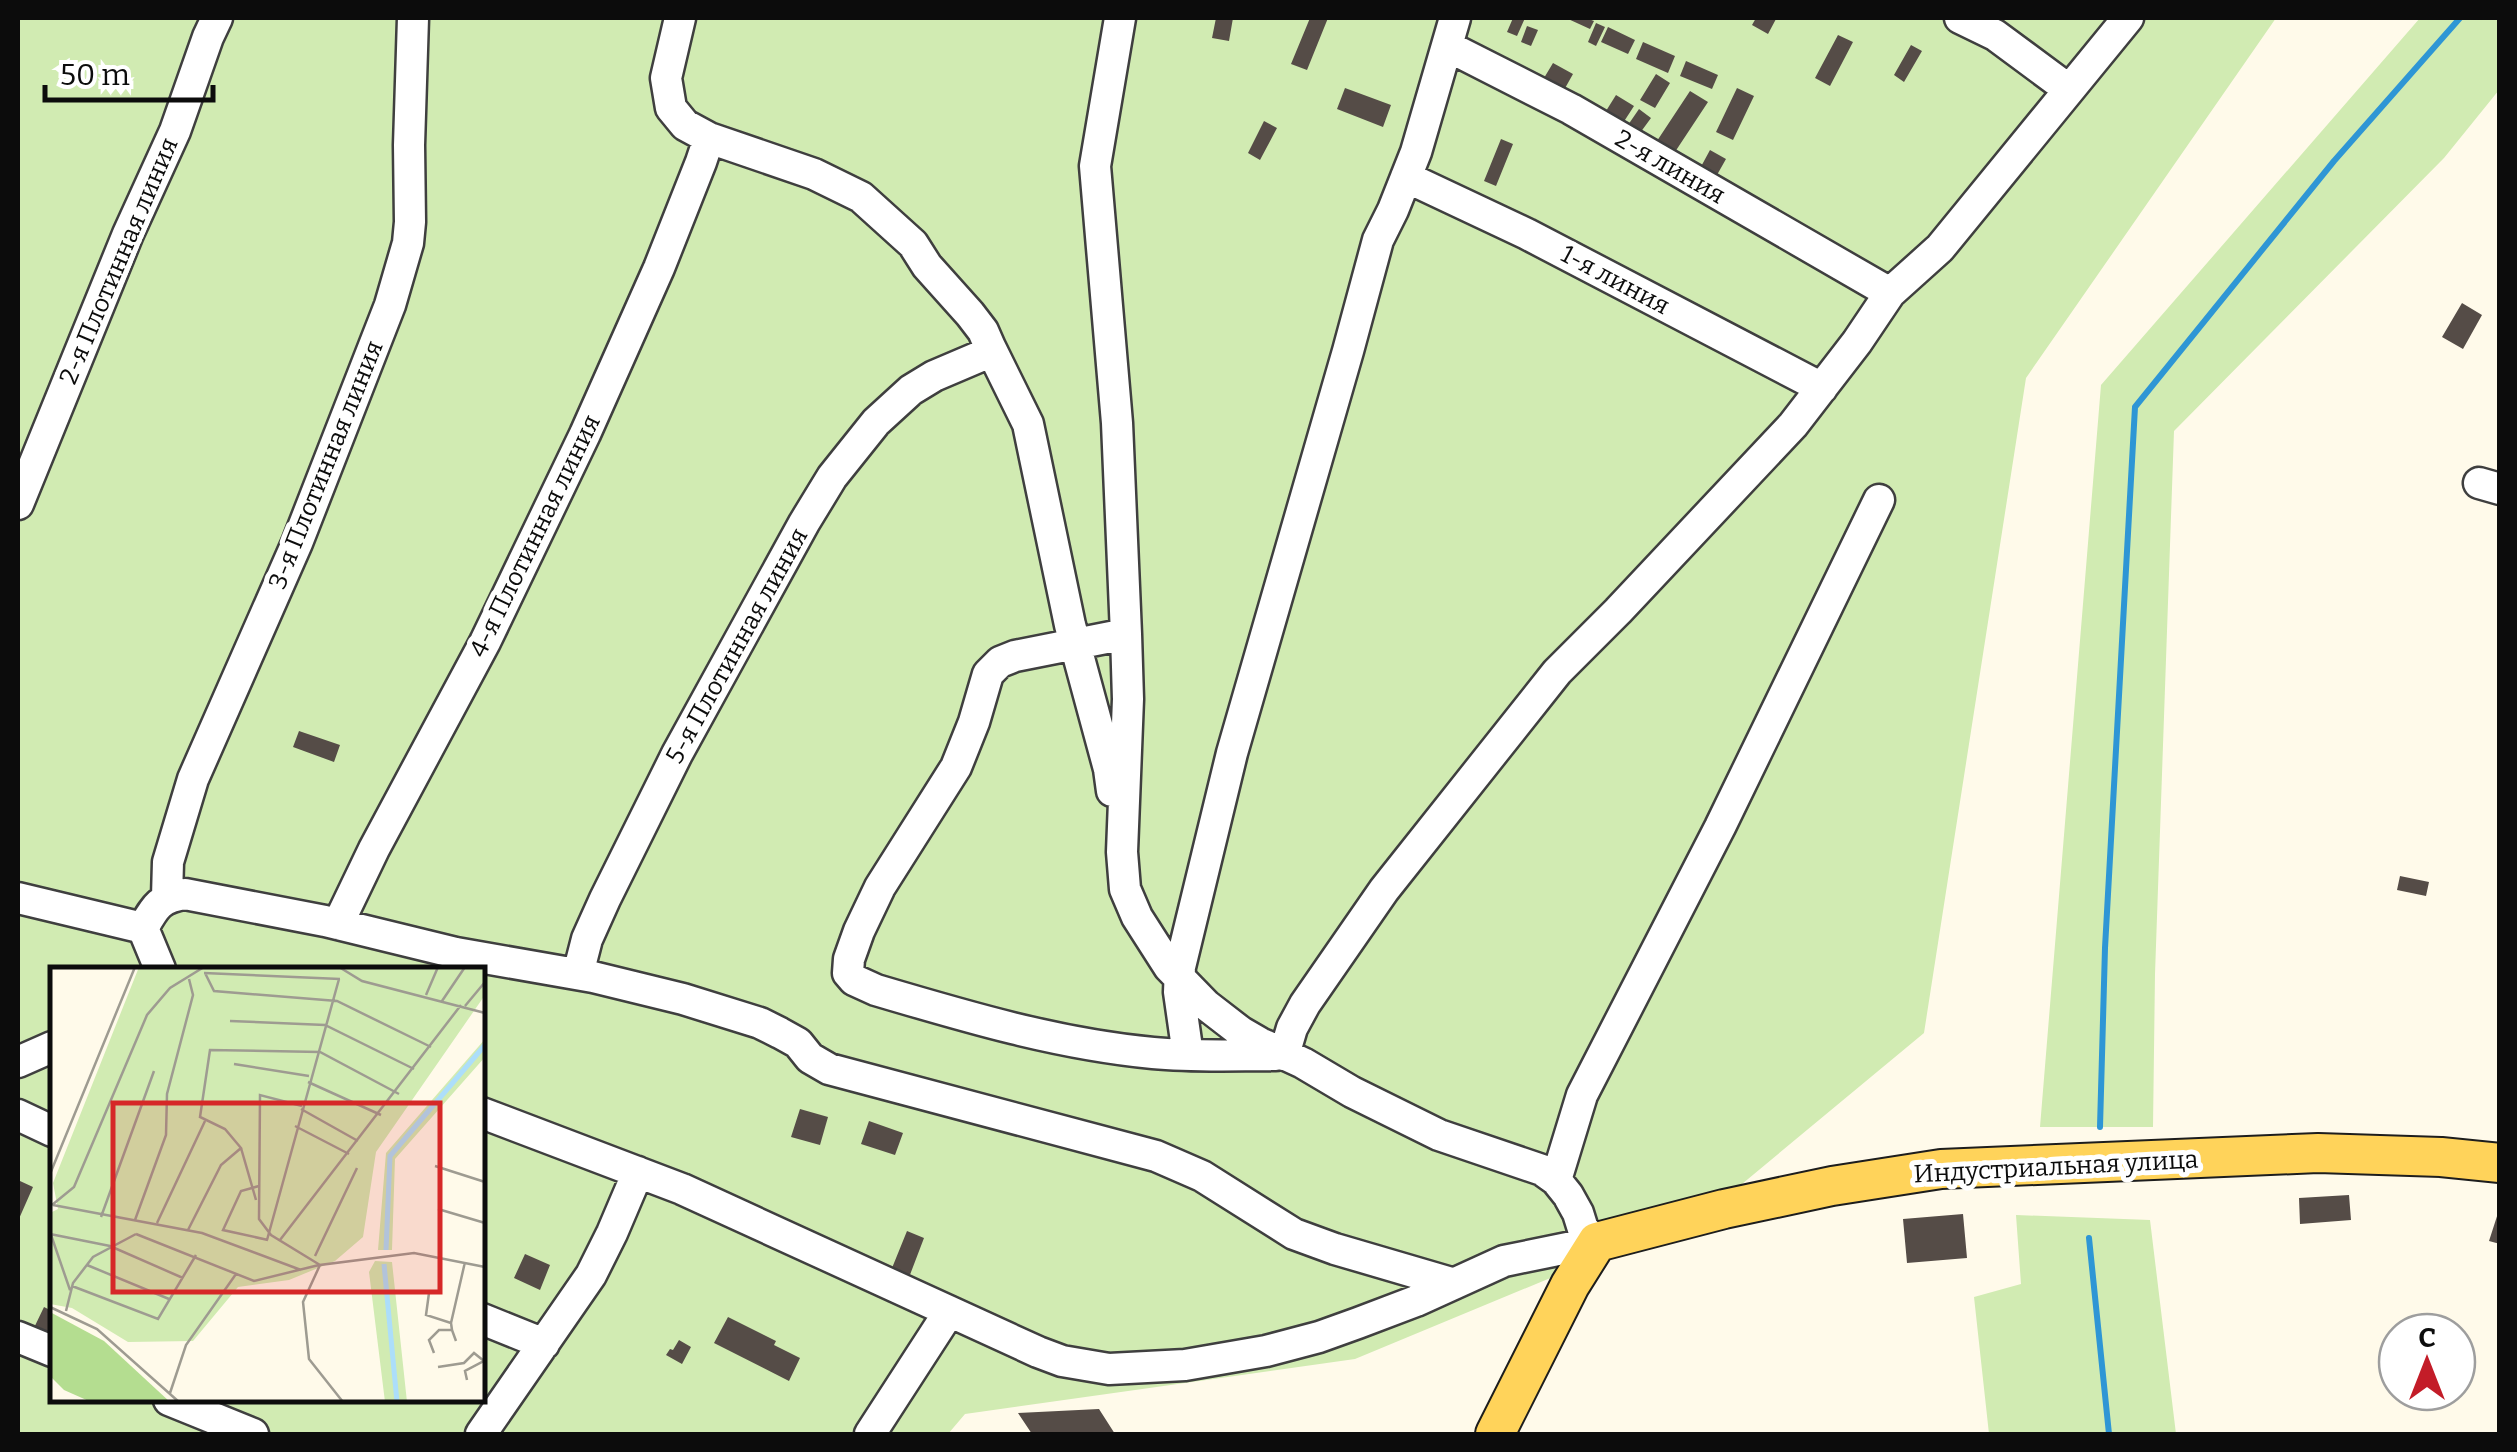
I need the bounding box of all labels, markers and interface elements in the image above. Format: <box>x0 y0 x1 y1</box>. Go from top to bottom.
scale bar <box>45 40 212 102</box>
text: 50 m <box>60 57 130 93</box>
street label: 2-я линия <box>1610 124 1730 210</box>
street label: 2-я Плотинная линия <box>53 133 185 389</box>
street label: 1-я линия <box>1556 239 1674 321</box>
street label: 3-я Плотинная линия <box>262 336 390 594</box>
street label: 4-я Плотинная линия <box>463 410 607 662</box>
street label: 5-я Плотинная линия <box>660 523 814 769</box>
inset map <box>50 967 485 1402</box>
street label: Индустриальная улица <box>1913 1145 2199 1189</box>
north arrow <box>2377 1312 2477 1412</box>
text: С <box>2418 1321 2436 1354</box>

